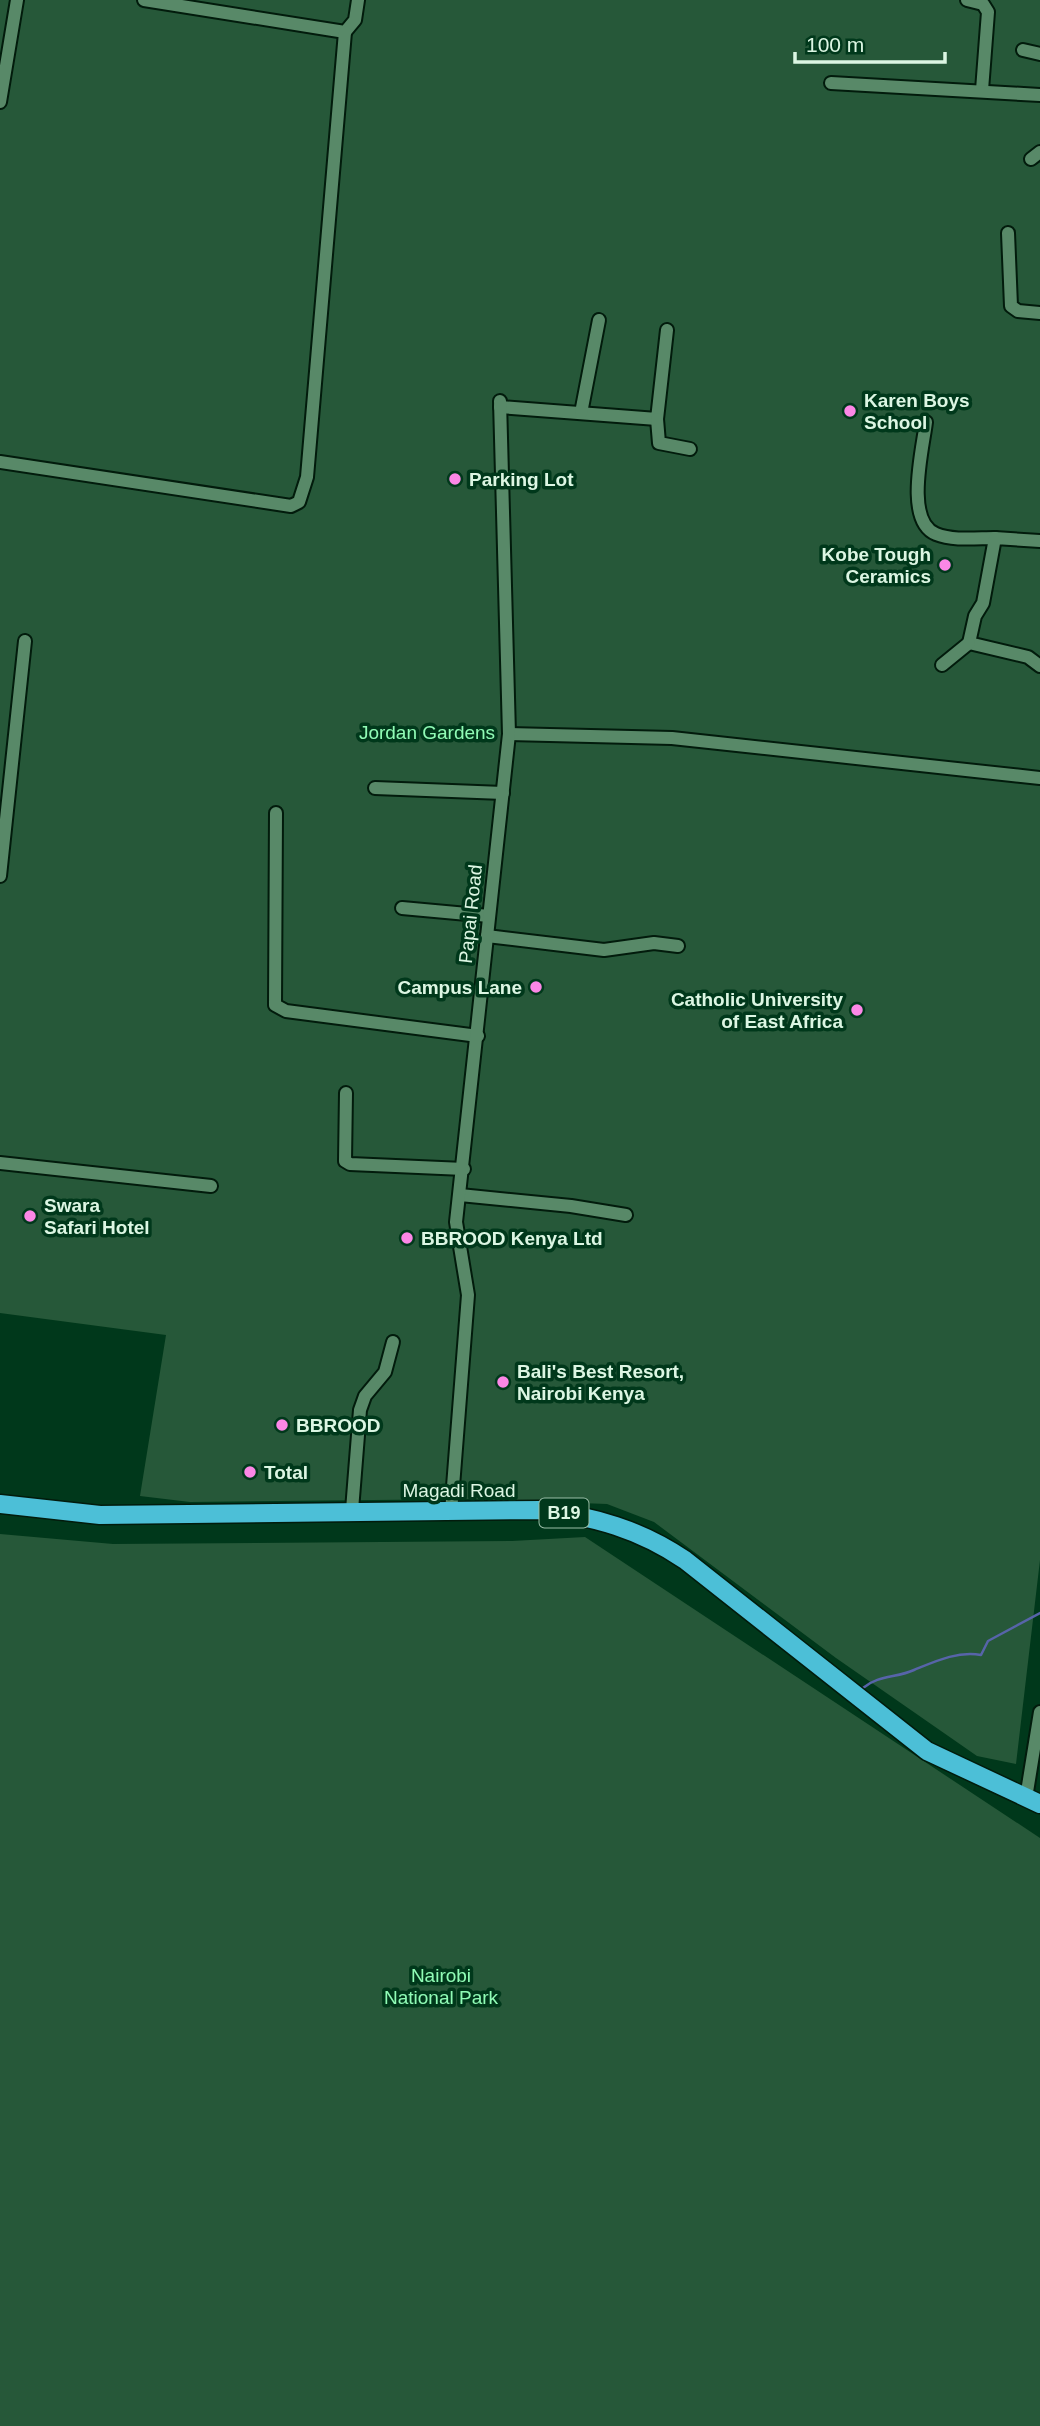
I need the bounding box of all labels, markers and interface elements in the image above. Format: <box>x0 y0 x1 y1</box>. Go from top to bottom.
scale bar <box>795 21 946 65</box>
text: 100 m <box>806 33 864 56</box>
place label: Karen Boys School <box>864 390 970 433</box>
marker: Karen Boys School <box>842 403 858 419</box>
place label: Parking Lot <box>469 469 574 490</box>
marker: Parking Lot <box>447 471 463 487</box>
place label: Kobe Tough Ceramics <box>822 544 931 587</box>
marker: Kobe Tough Ceramics <box>937 557 953 573</box>
park label: Jordan Gardens <box>359 722 495 743</box>
street label: Papai Road <box>455 864 486 965</box>
place label: Campus Lane <box>397 977 522 998</box>
marker: Campus Lane <box>528 979 544 995</box>
place label: Catholic University of East Africa <box>671 989 843 1032</box>
marker: Catholic University of East Africa <box>849 1002 865 1018</box>
place label: Swara Safari Hotel <box>44 1195 150 1238</box>
marker: Swara Safari Hotel <box>22 1208 38 1224</box>
place label: BBROOD Kenya Ltd <box>421 1228 603 1249</box>
marker: BBROOD Kenya Ltd <box>399 1230 415 1246</box>
place label: Bali's Best Resort, Nairobi Kenya <box>517 1361 684 1404</box>
marker: Bali's Best Resort, Nairobi Kenya <box>495 1374 511 1390</box>
place label: BBROOD <box>296 1415 380 1436</box>
marker: BBROOD <box>274 1417 290 1433</box>
place label: Total <box>264 1462 308 1483</box>
marker: Total <box>242 1464 258 1480</box>
street label: Magadi Road <box>402 1480 516 1501</box>
road number: B19 <box>540 1498 588 1528</box>
park label: Nairobi National Park <box>384 1965 499 2008</box>

